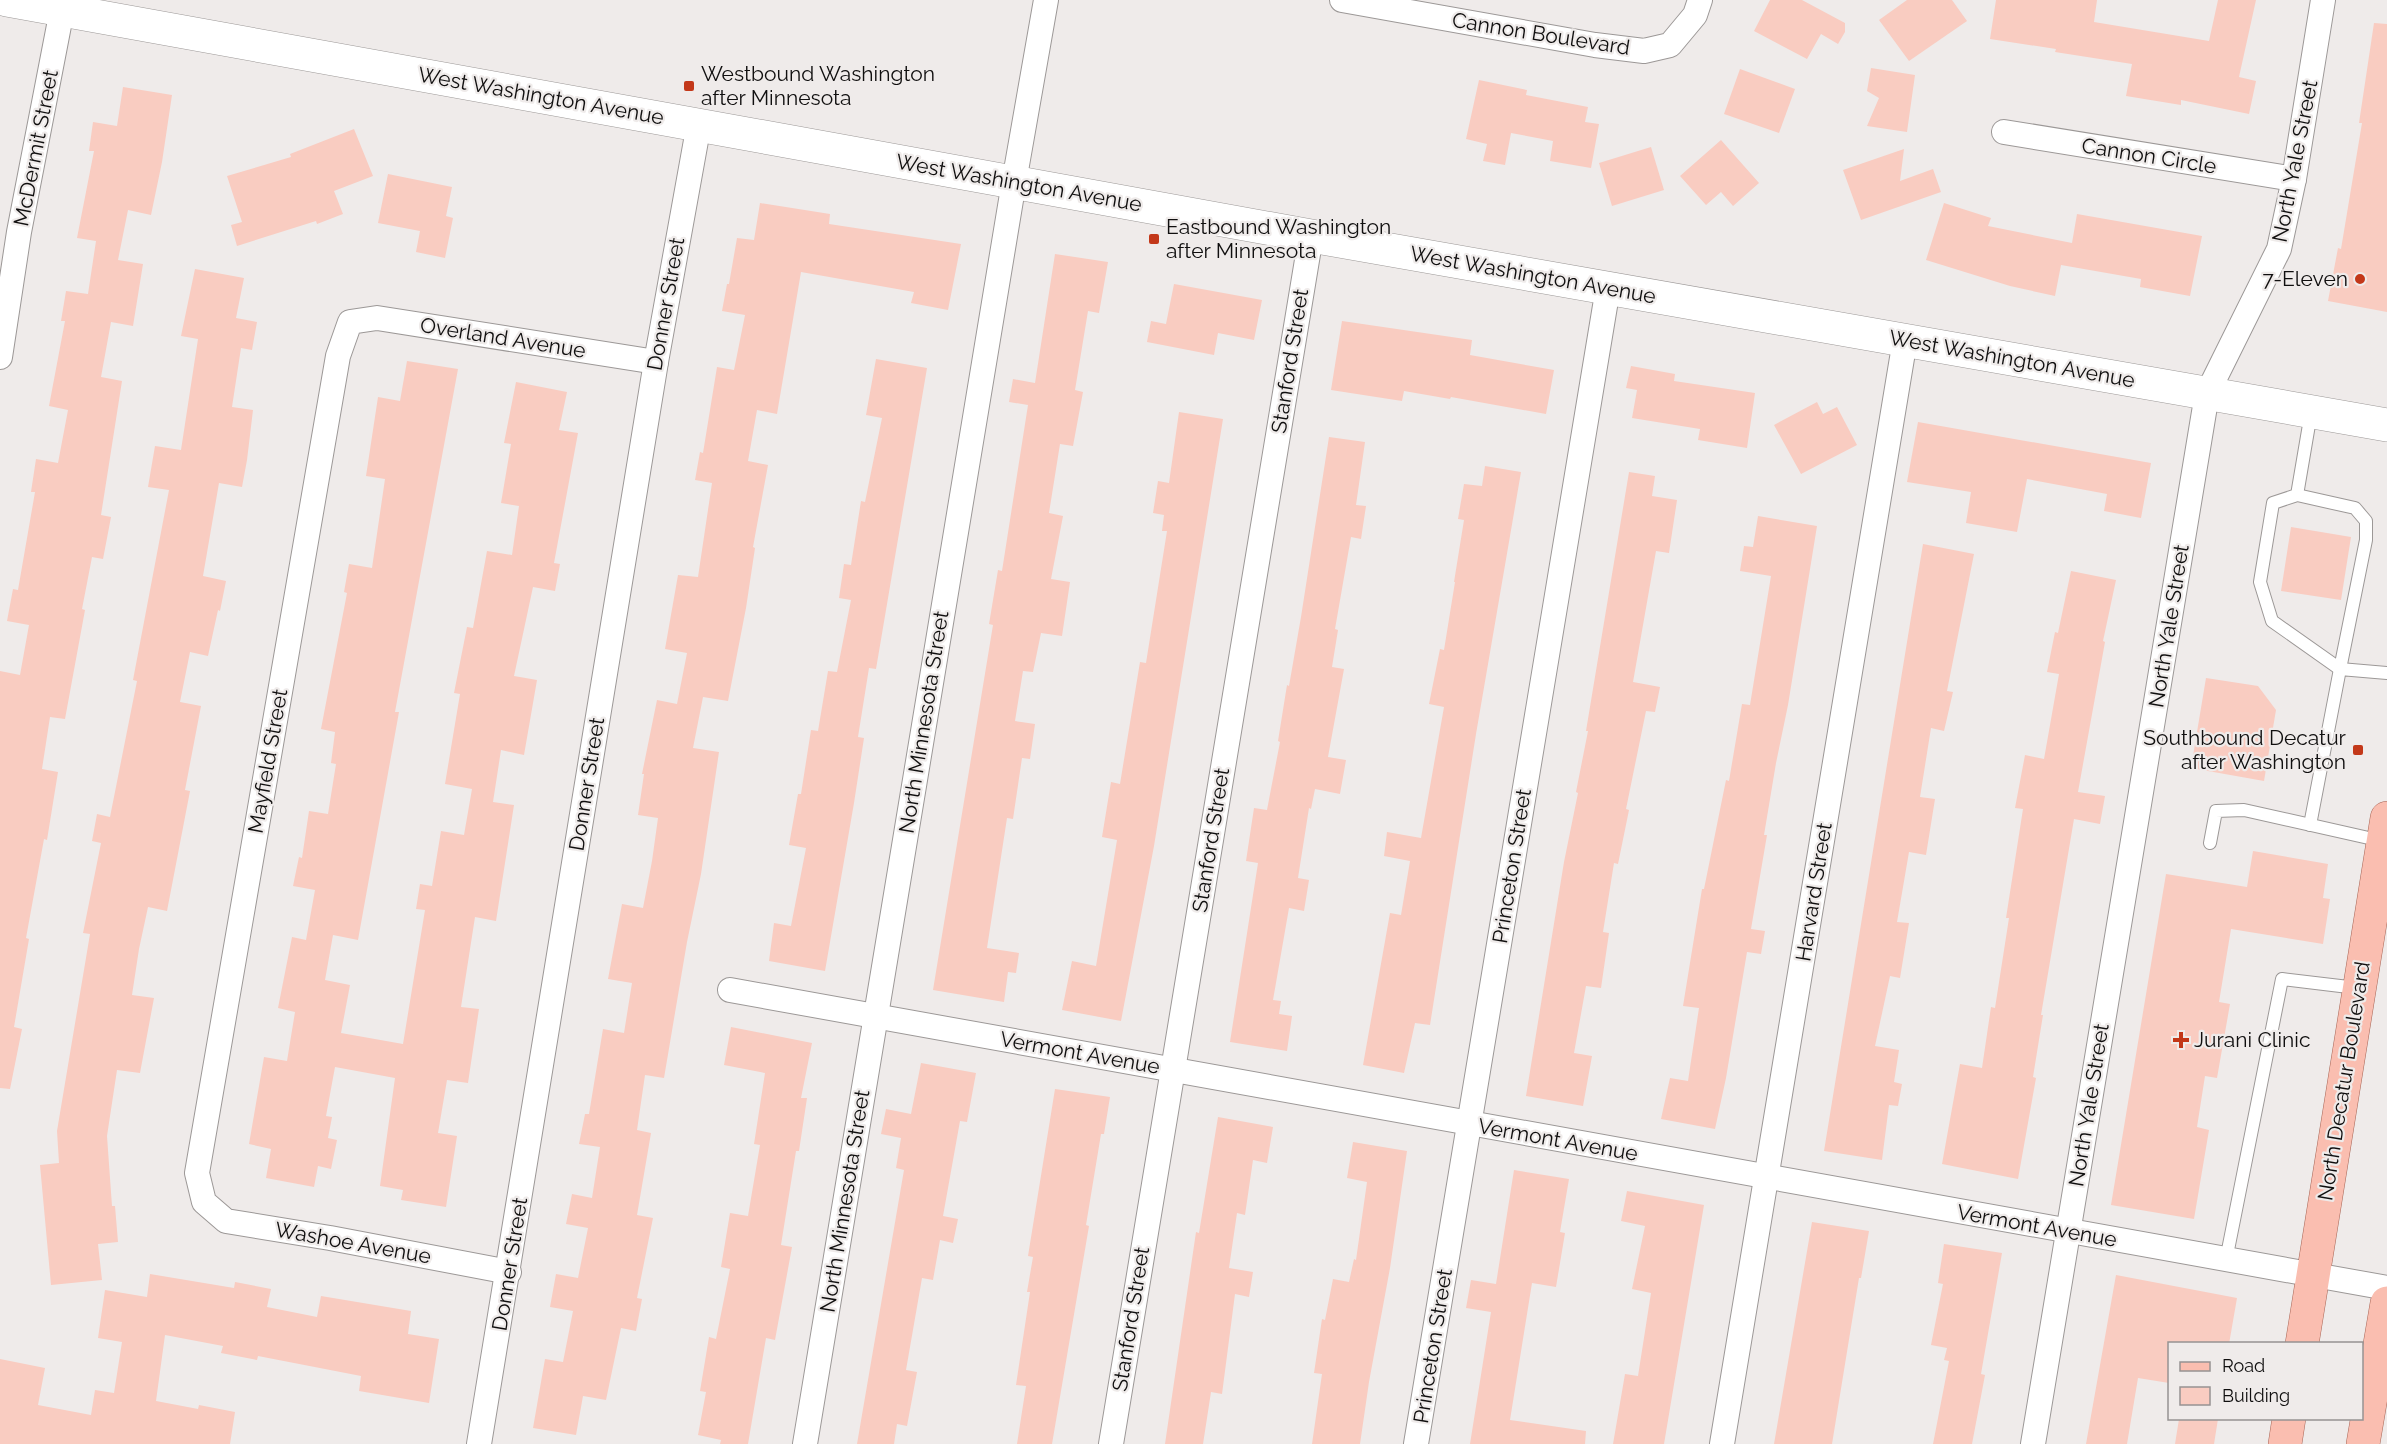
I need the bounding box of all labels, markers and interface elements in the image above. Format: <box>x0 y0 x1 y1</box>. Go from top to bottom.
street label: Cannon Boulevard <box>1450 7 1632 60</box>
place label: Westbound Washington after Minnesota <box>701 61 935 110</box>
street label: West Washington Avenue <box>416 62 666 129</box>
street label: McDermit Street <box>8 67 63 228</box>
street label: North Yale Street <box>2267 78 2322 244</box>
marker: Westbound Washington after Minnesota <box>682 79 696 93</box>
street label: Cannon Circle <box>2080 133 2218 178</box>
street label: West Washington Avenue <box>894 149 1144 216</box>
place label: Eastbound Washington after Minnesota <box>1166 214 1391 263</box>
marker: Eastbound Washington after Minnesota <box>1147 232 1161 246</box>
street label: Donner Street <box>641 235 690 372</box>
street label: West Washington Avenue <box>1408 241 1658 308</box>
place label: 7-Eleven <box>2263 266 2348 291</box>
marker: 7-Eleven <box>2353 272 2367 286</box>
street label: Stanford Street <box>1266 287 1313 435</box>
street label: Overland Avenue <box>419 312 588 363</box>
street label: West Washington Avenue <box>1887 325 2137 392</box>
street label: North Yale Street <box>2143 543 2194 709</box>
street label: North Minnesota Street <box>894 609 953 835</box>
street label: Mayfield Street <box>243 687 293 835</box>
street label: Donner Street <box>564 715 609 852</box>
place label: Southbound Decatur after Washington <box>2143 725 2347 774</box>
marker: Southbound Decatur after Washington <box>2351 743 2365 757</box>
street label: Stanford Street <box>1187 766 1234 914</box>
street label: Princeton Street <box>1487 787 1536 945</box>
street label: Harvard Street <box>1790 821 1837 963</box>
street label: North Decatur Boulevard <box>2312 960 2375 1202</box>
street label: North Yale Street <box>2063 1022 2114 1188</box>
street label: Vermont Avenue <box>998 1026 1162 1079</box>
place label: Jurani Clinic <box>2194 1027 2310 1052</box>
marker: Jurani Clinic <box>2172 1031 2190 1049</box>
street label: North Minnesota Street <box>815 1088 874 1314</box>
street label: Vermont Avenue <box>1476 1113 1640 1166</box>
street label: Donner Street <box>487 1195 532 1332</box>
street label: Vermont Avenue <box>1955 1199 2119 1252</box>
street label: Washoe Avenue <box>273 1216 433 1269</box>
street label: Stanford Street <box>1107 1245 1154 1393</box>
street label: Princeton Street <box>1408 1267 1457 1425</box>
legend <box>2168 1342 2363 1420</box>
text: Road <box>2222 1355 2265 1376</box>
text: Building <box>2222 1385 2290 1406</box>

